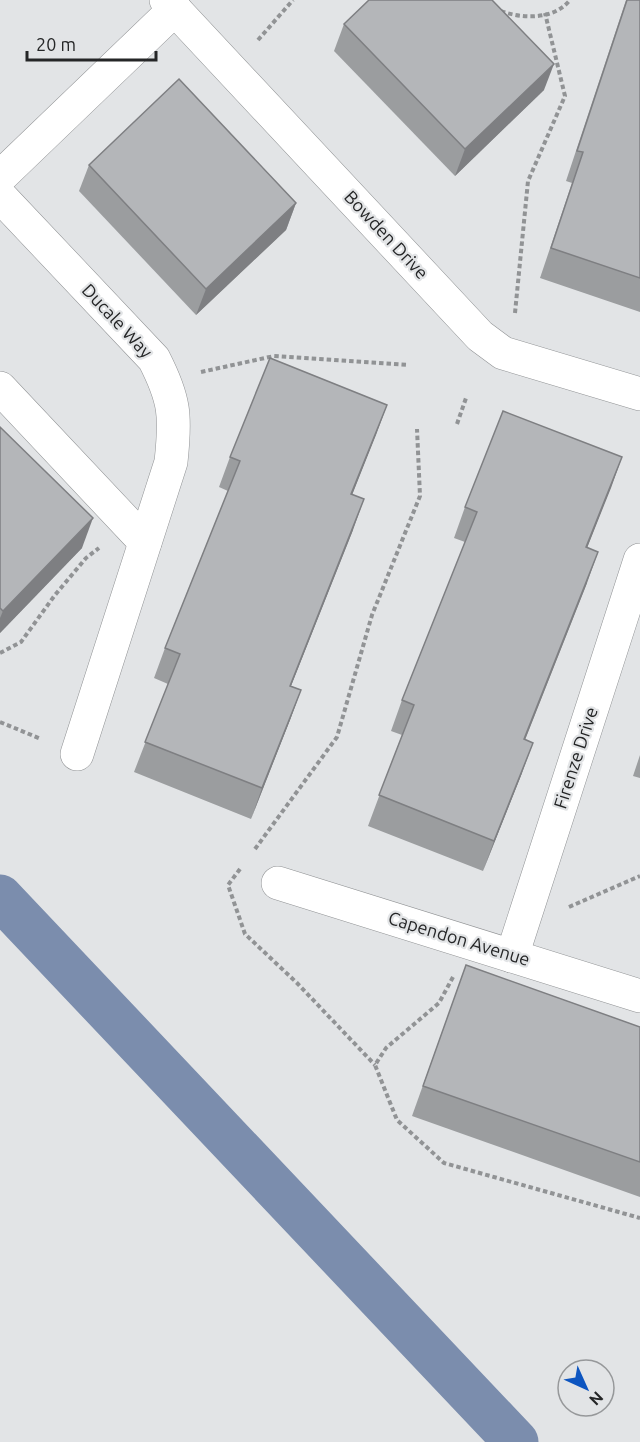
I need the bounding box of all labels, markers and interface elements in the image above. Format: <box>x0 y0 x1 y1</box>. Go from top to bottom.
scale bar <box>27 24 156 62</box>
text: 20 m <box>36 34 76 54</box>
street label: Bowden Drive <box>341 186 433 283</box>
street label: Ducale Way <box>79 279 157 362</box>
street label: Firenze Drive <box>549 704 601 811</box>
street label: Capendon Avenue <box>386 907 533 969</box>
north arrow <box>556 1358 616 1418</box>
text: N <box>586 1388 607 1409</box>

